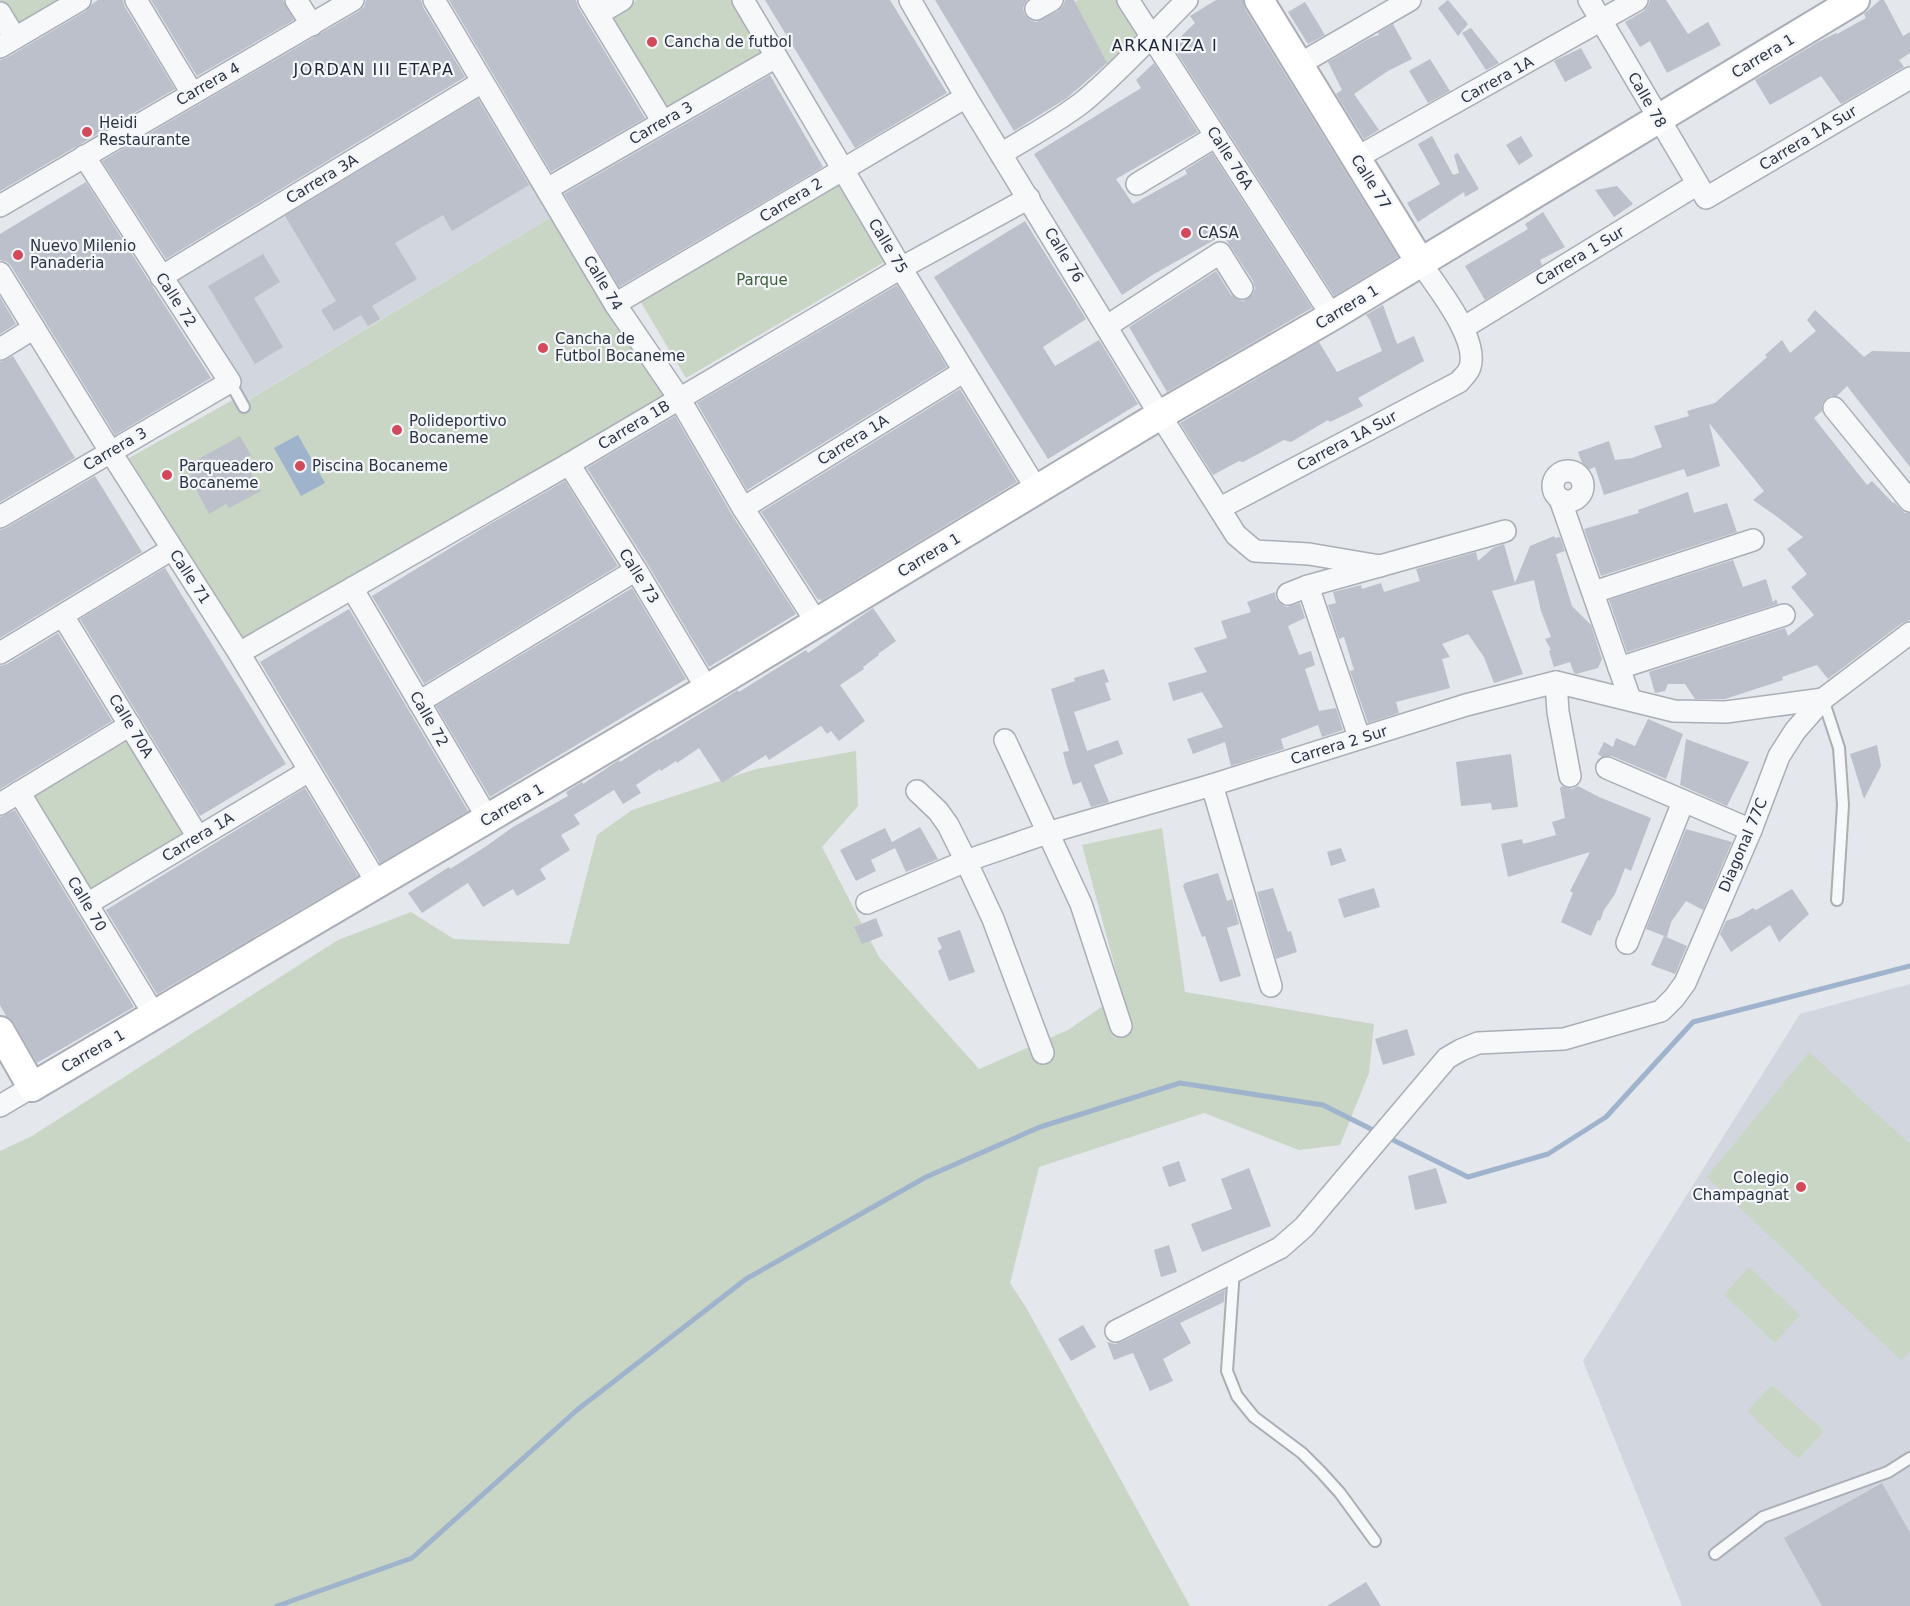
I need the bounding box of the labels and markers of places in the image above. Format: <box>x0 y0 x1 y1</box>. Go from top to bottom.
place label: Cancha de futbol <box>664 33 792 51</box>
marker: Cancha de futbol <box>645 35 659 49</box>
place label: Heidi Restaurante <box>99 114 190 149</box>
marker: Heidi Restaurante <box>80 125 94 139</box>
place label: CASA <box>1198 224 1240 242</box>
marker: CASA <box>1179 226 1193 240</box>
place label: Nuevo Milenio Panaderia <box>30 237 136 272</box>
marker: Nuevo Milenio Panaderia <box>11 248 25 262</box>
place label: Cancha de Futbol Bocaneme <box>555 330 685 365</box>
marker: Cancha de Futbol Bocaneme <box>536 341 550 355</box>
place label: Polideportivo Bocaneme <box>409 412 507 447</box>
marker: Polideportivo Bocaneme <box>390 423 404 437</box>
place label: Parqueadero Bocaneme <box>179 457 274 492</box>
place label: Piscina Bocaneme <box>312 457 448 475</box>
marker: Piscina Bocaneme <box>293 459 307 473</box>
marker: Parqueadero Bocaneme <box>160 468 174 482</box>
place label: Colegio Champagnat <box>1692 1169 1789 1204</box>
marker: Colegio Champagnat <box>1794 1180 1808 1194</box>

